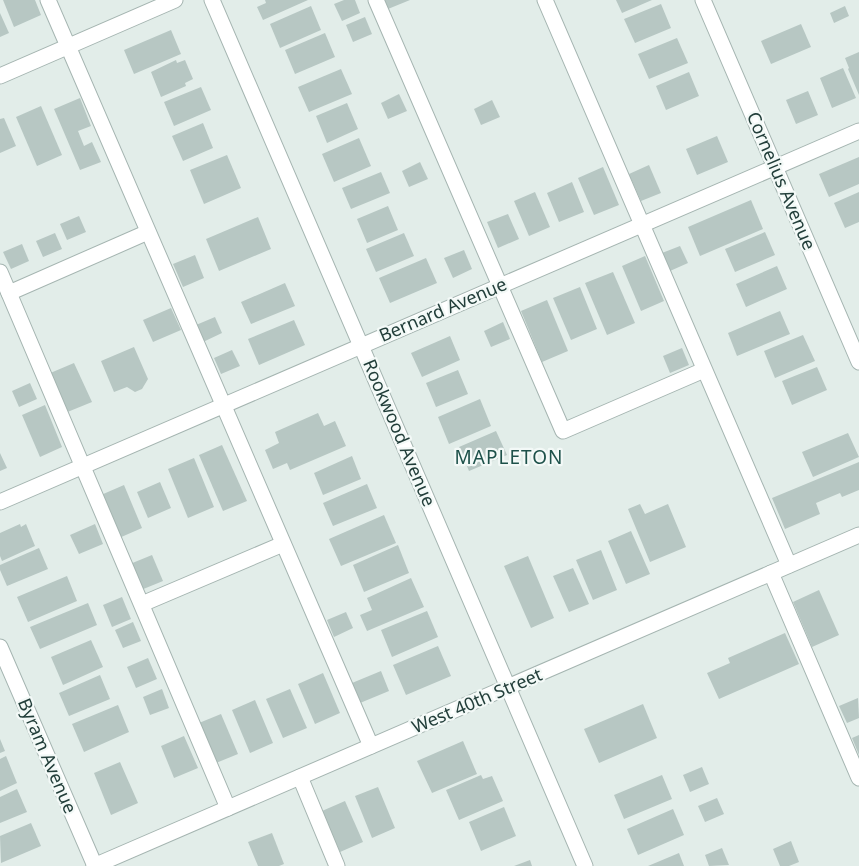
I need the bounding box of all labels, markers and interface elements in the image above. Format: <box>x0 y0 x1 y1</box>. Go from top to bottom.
street label: Cornelius Avenue <box>742 108 822 253</box>
street label: Bernard Avenue <box>375 271 510 347</box>
street label: Rookwood Avenue <box>358 355 442 510</box>
district label: MAPLETON <box>455 444 563 470</box>
street label: West 40th Street <box>408 662 546 738</box>
street label: Byram Avenue <box>13 694 83 817</box>

